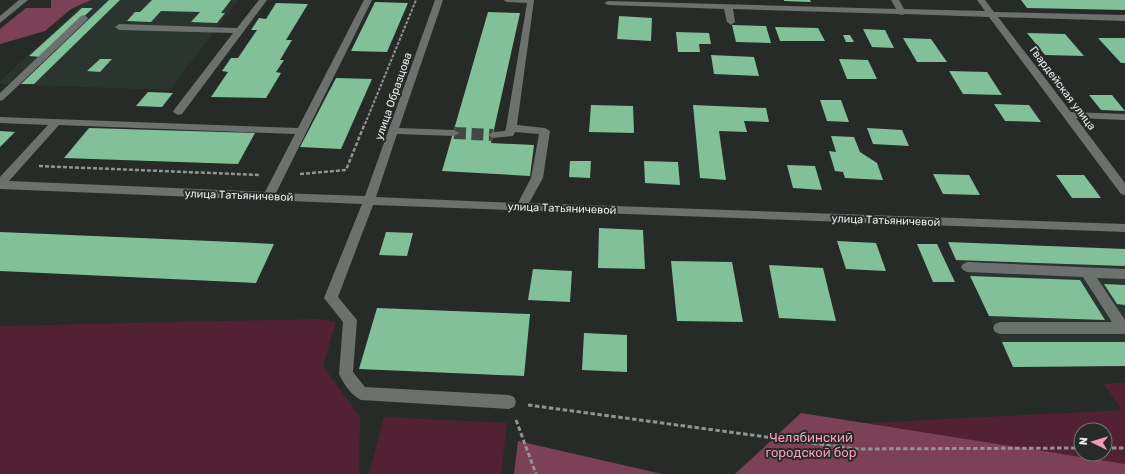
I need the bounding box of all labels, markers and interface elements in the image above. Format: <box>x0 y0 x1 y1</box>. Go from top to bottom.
street label: Гвардейская улица <box>1027 44 1098 133</box>
street label: улица Образцова <box>372 51 415 142</box>
street label: улица Татьяничевой <box>184 187 294 204</box>
street label: улица Татьяничевой <box>507 200 617 217</box>
street label: улица Татьяничевой <box>831 212 941 229</box>
north arrow <box>1073 422 1113 462</box>
park label: Челябинский городской бор <box>765 430 857 460</box>
text: N <box>1077 437 1090 446</box>

